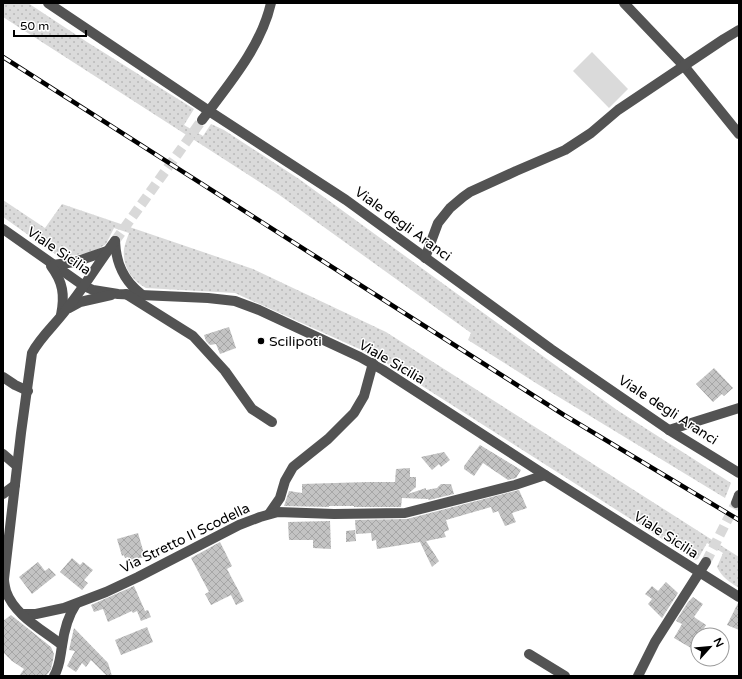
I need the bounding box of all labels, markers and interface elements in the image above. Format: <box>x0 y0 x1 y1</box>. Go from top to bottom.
scale bar <box>14 12 86 38</box>
text: 50 m <box>20 19 49 33</box>
street label: Viale degli Aranci <box>351 183 455 265</box>
street label: Viale Sicilia <box>24 223 94 279</box>
place label: Scilipoti <box>269 333 322 350</box>
marker: Scilipoti <box>256 336 266 346</box>
street label: Viale Sicilia <box>356 336 428 388</box>
street label: Viale degli Aranci <box>615 371 721 449</box>
street label: Via Stretto II Scodella <box>118 499 252 577</box>
street label: Viale Sicilia <box>630 508 702 562</box>
north arrow <box>690 627 730 667</box>
text: N <box>711 636 726 650</box>

